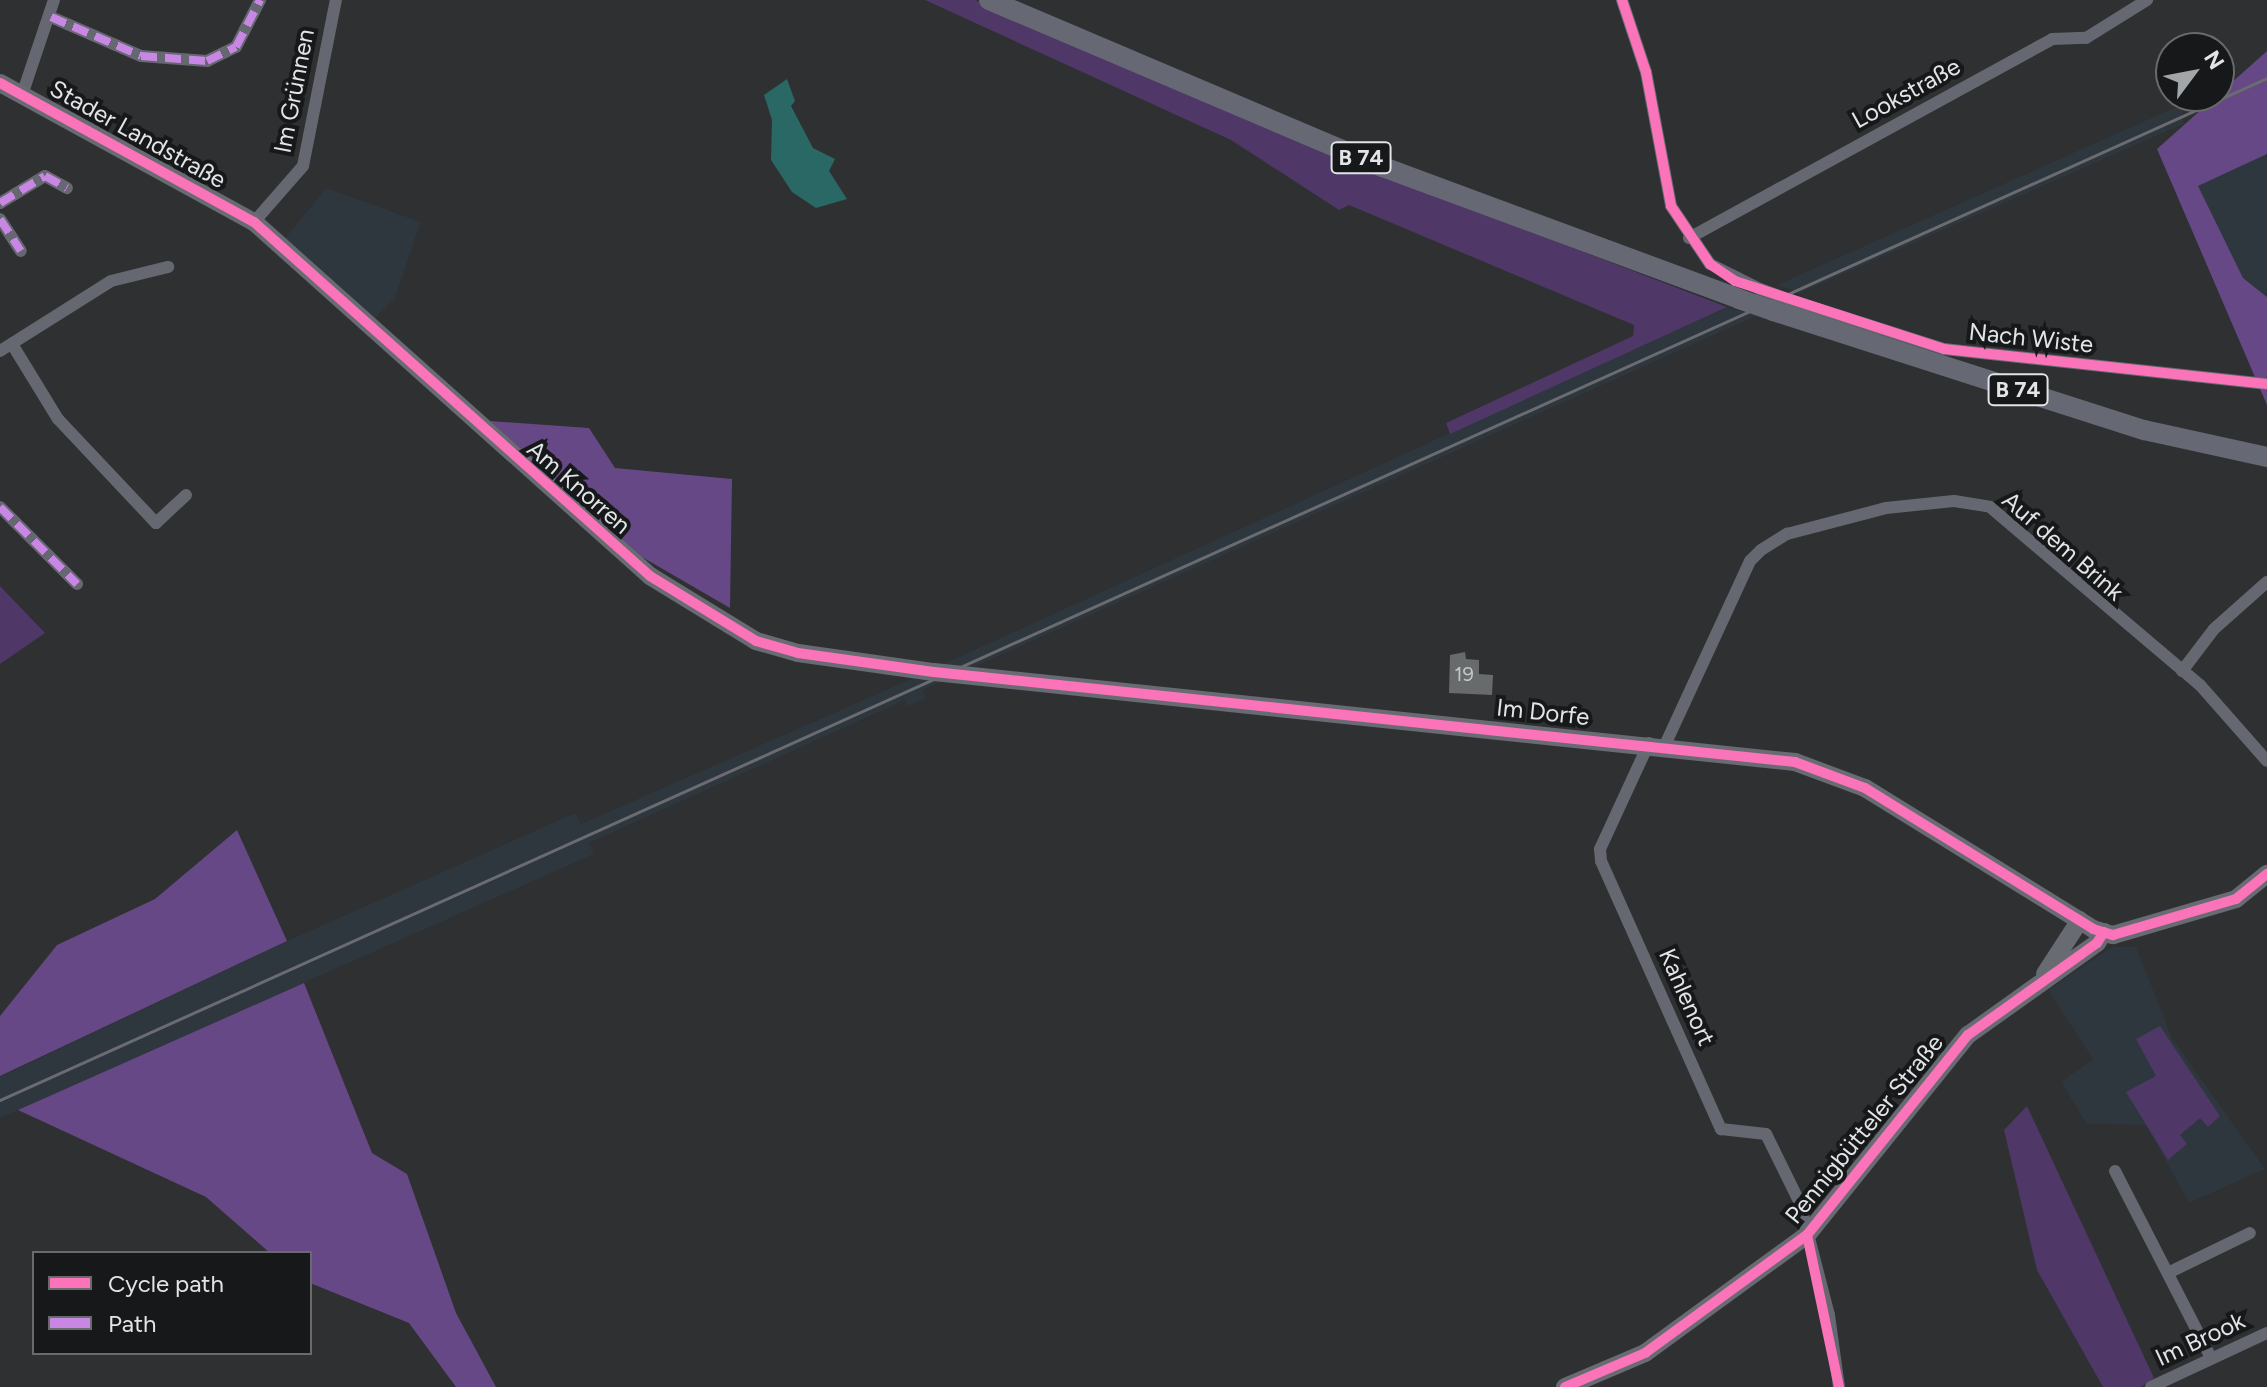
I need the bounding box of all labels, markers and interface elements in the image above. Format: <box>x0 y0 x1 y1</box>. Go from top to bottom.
street label: Im Grünnen <box>268 26 320 156</box>
north arrow <box>2155 32 2235 112</box>
text: N <box>2198 46 2230 74</box>
street label: Lookstraße <box>1847 52 1965 134</box>
street label: Stader Landstraße <box>45 74 231 194</box>
road number: B 74 <box>1329 140 1393 176</box>
street label: Nach Wiste <box>1967 317 2095 359</box>
road number: B 74 <box>1986 372 2050 408</box>
street label: Am Knorren <box>522 434 636 540</box>
street label: Auf dem Brink <box>1996 485 2130 607</box>
house number: 19 <box>1454 662 1474 686</box>
street label: Im Dorfe <box>1495 693 1591 731</box>
street label: Kahlenort <box>1653 944 1721 1050</box>
street label: Pennigbütteler Straße <box>1779 1029 1949 1229</box>
legend <box>32 1251 312 1355</box>
text: Cycle path <box>108 1269 224 1298</box>
street label: Im Brook <box>2151 1306 2249 1372</box>
text: Path <box>108 1309 156 1338</box>

